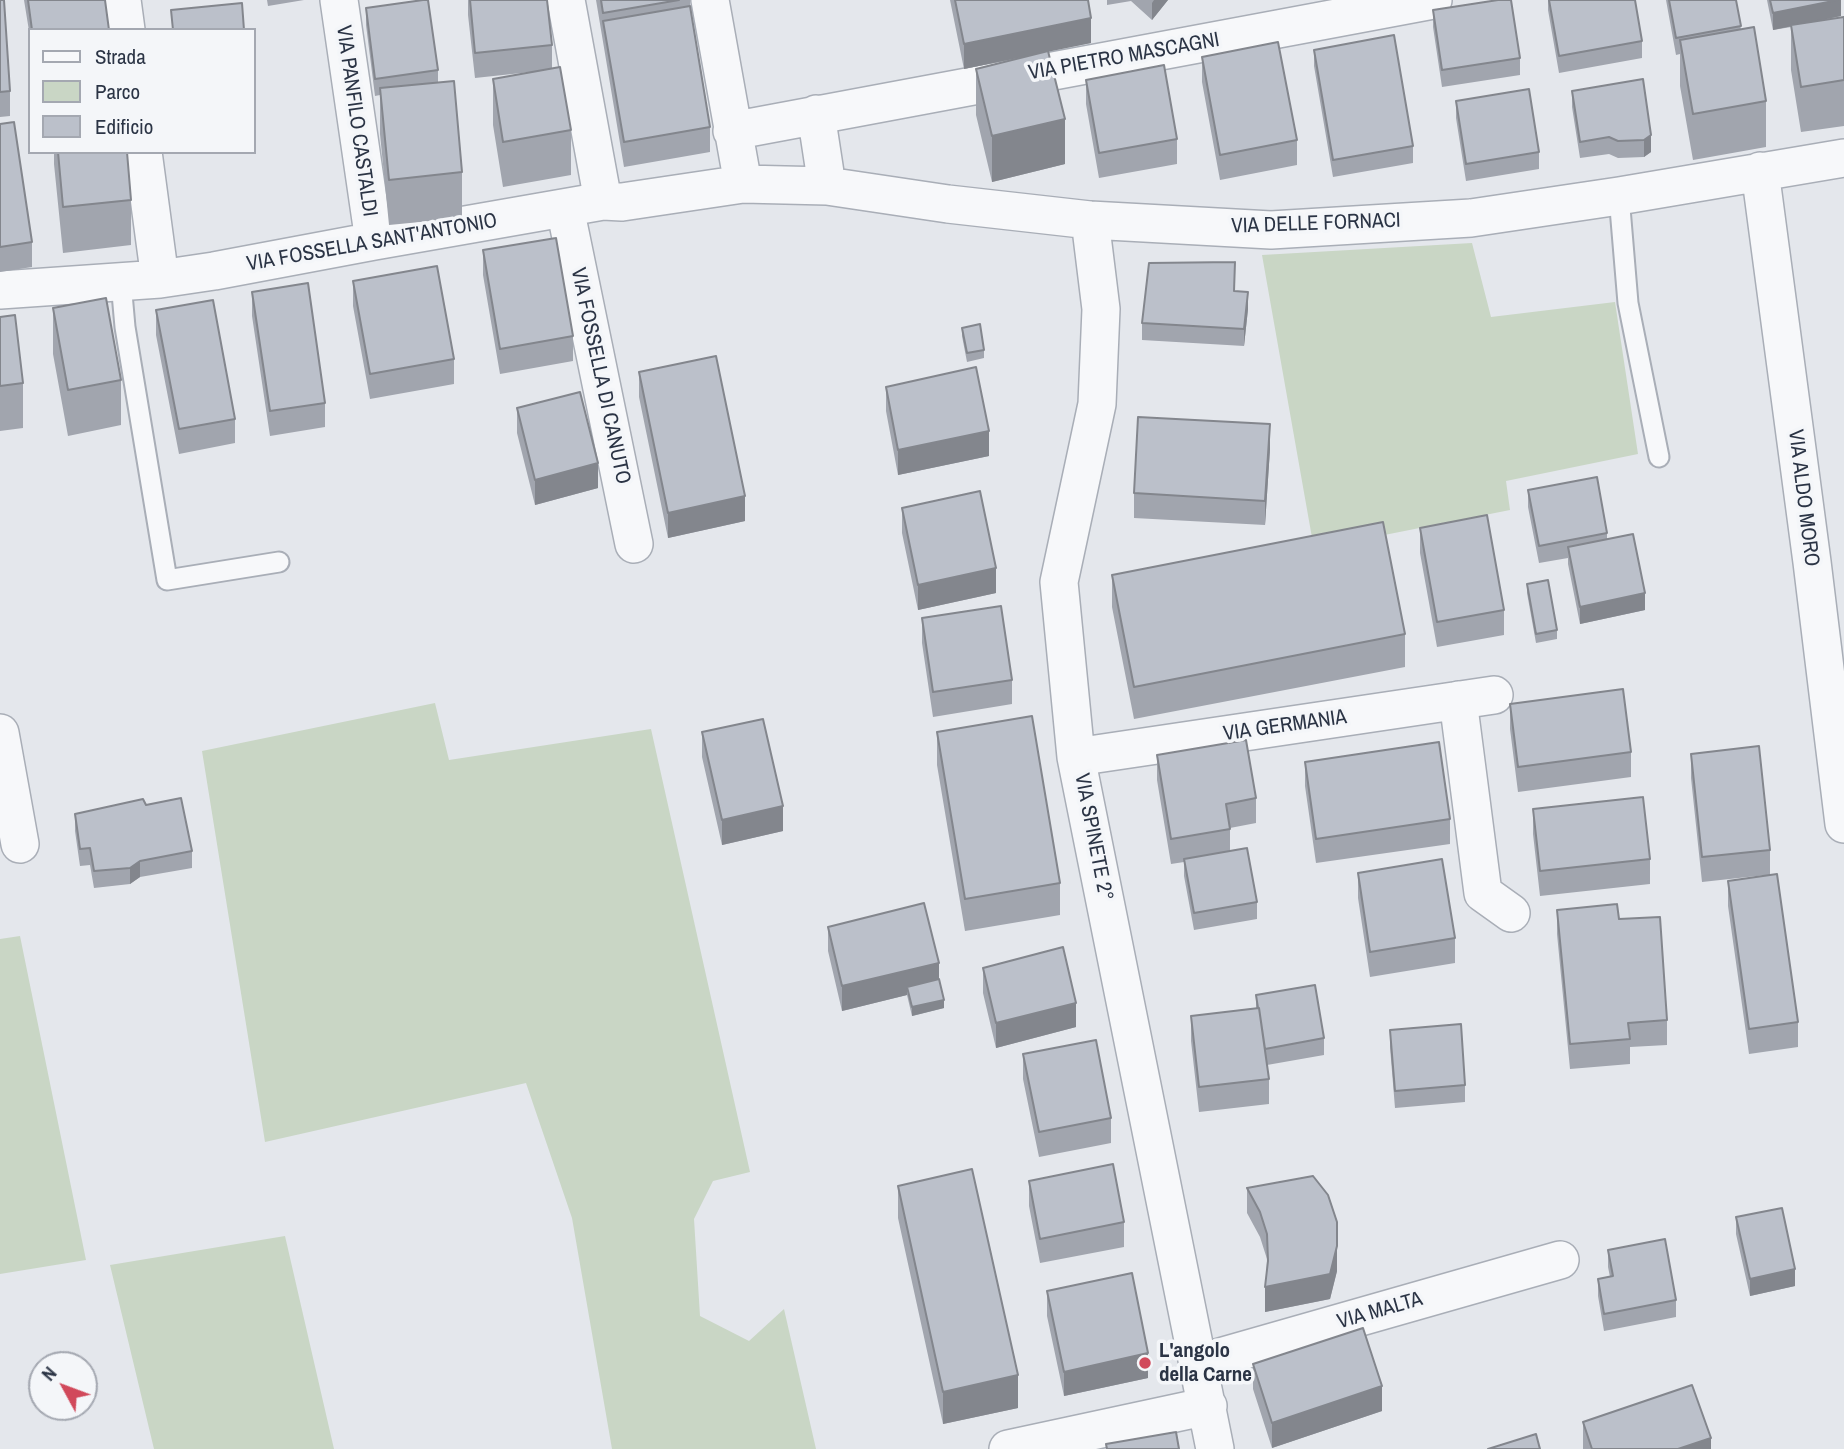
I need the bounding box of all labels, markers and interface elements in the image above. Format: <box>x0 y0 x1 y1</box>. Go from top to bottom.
street label: VIA PANFILO CASTALDI <box>330 24 382 218</box>
legend <box>28 28 256 154</box>
street label: VIA PIETRO MASCAGNI <box>1027 28 1221 86</box>
text: Strada <box>95 42 146 71</box>
text: Parco <box>95 77 140 106</box>
text: Edificio <box>95 112 153 141</box>
street label: VIA DELLE FORNACI <box>1231 208 1401 240</box>
street label: VIA FOSSELLA SANT'ANTONIO <box>245 209 499 277</box>
street label: VIA FOSSELLA DI CANUTO <box>565 265 635 487</box>
street label: VIA ALDO MORO <box>1782 428 1824 568</box>
street label: VIA GERMANIA <box>1222 705 1348 747</box>
street label: VIA SPINETE 2° <box>1068 771 1118 903</box>
street label: VIA MALTA <box>1334 1287 1426 1335</box>
place label: L'angolo della Carne <box>1159 1338 1252 1388</box>
north arrow <box>28 1351 98 1421</box>
marker: L'angolo della Carne <box>1137 1355 1153 1371</box>
text: N <box>35 1361 62 1386</box>

